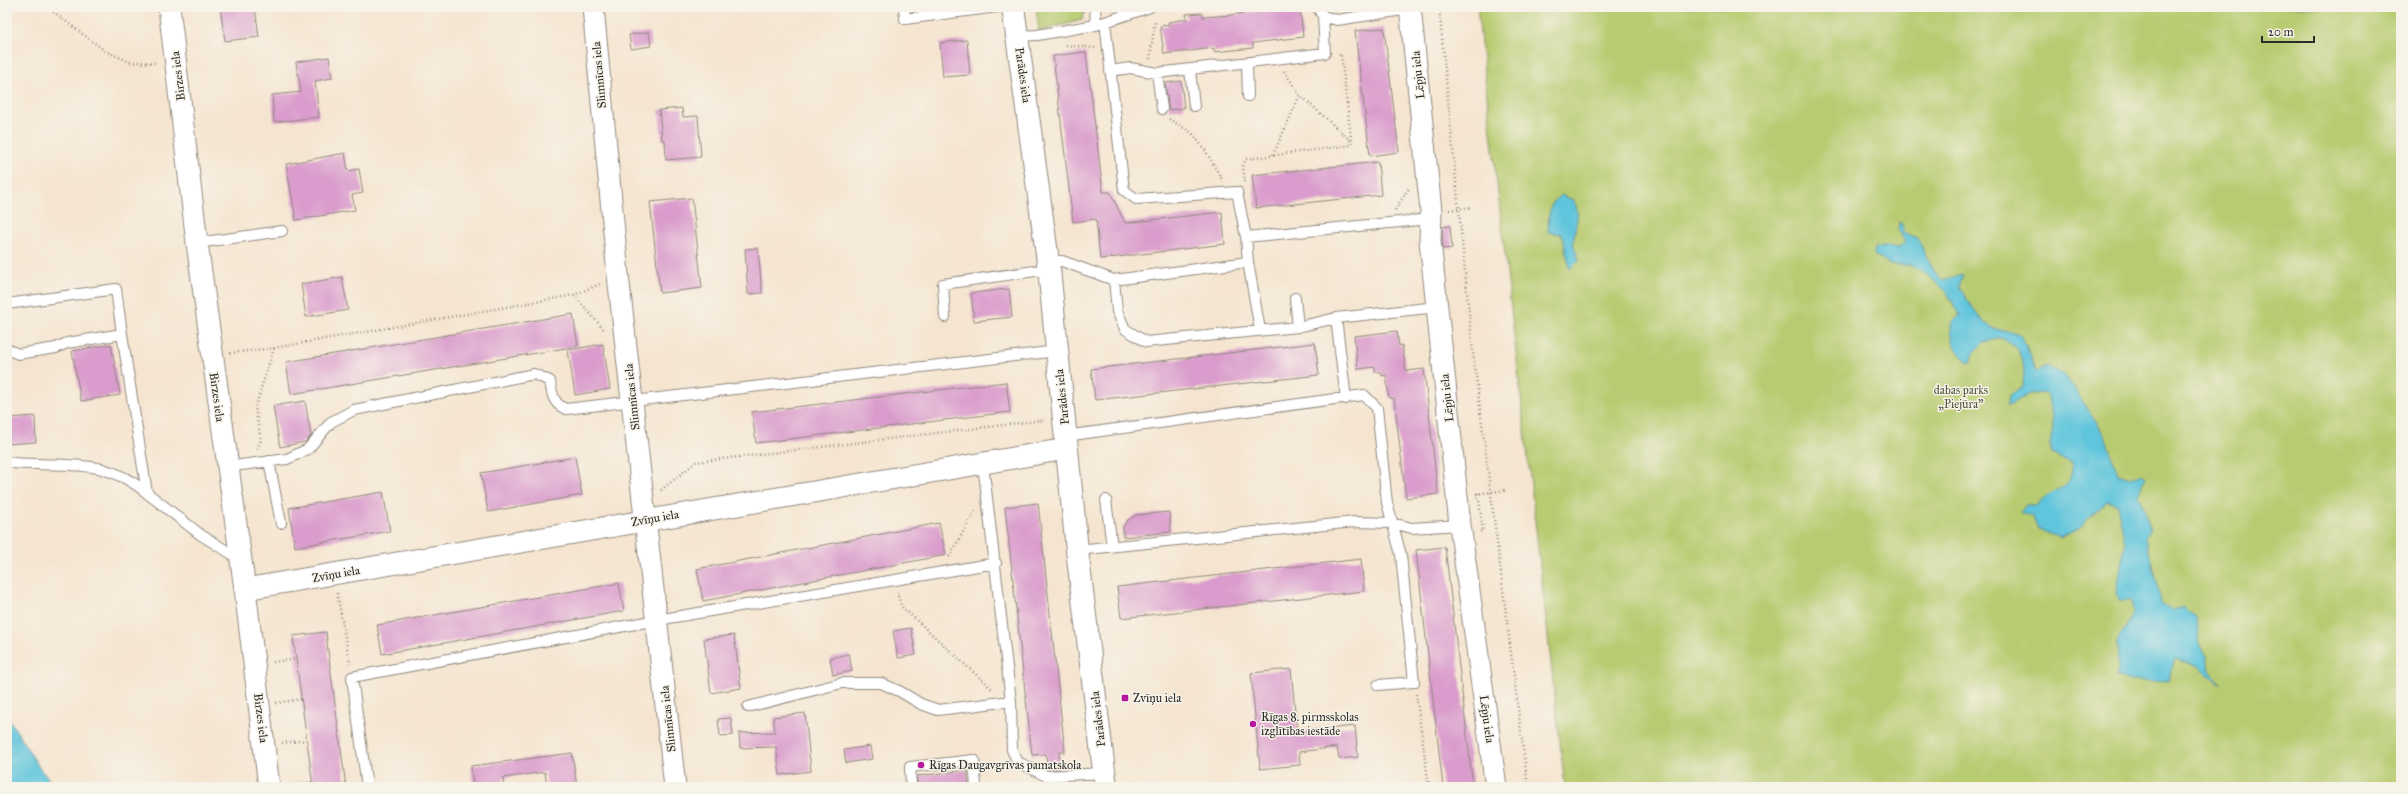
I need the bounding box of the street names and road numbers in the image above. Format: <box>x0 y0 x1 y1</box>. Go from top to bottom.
street label: Slimnīcas iela <box>589 40 609 109</box>
street label: Parādes iela <box>1012 46 1034 105</box>
street label: Lēpju iela <box>1408 49 1427 100</box>
street label: Birzes iela <box>168 50 188 102</box>
street label: Slimnīcas iela <box>621 362 642 431</box>
street label: Parādes iela <box>1052 368 1072 425</box>
street label: Birzes iela <box>207 371 228 424</box>
street label: Lēpju iela <box>1437 372 1456 423</box>
street label: Zvīņu iela <box>630 507 681 529</box>
street label: Zvīņu iela <box>311 563 362 585</box>
street label: Slimnīcas iela <box>657 684 678 753</box>
street label: Parādes iela <box>1088 690 1108 748</box>
street label: Birzes iela <box>251 692 271 744</box>
street label: Lēpju iela <box>1477 694 1497 745</box>

